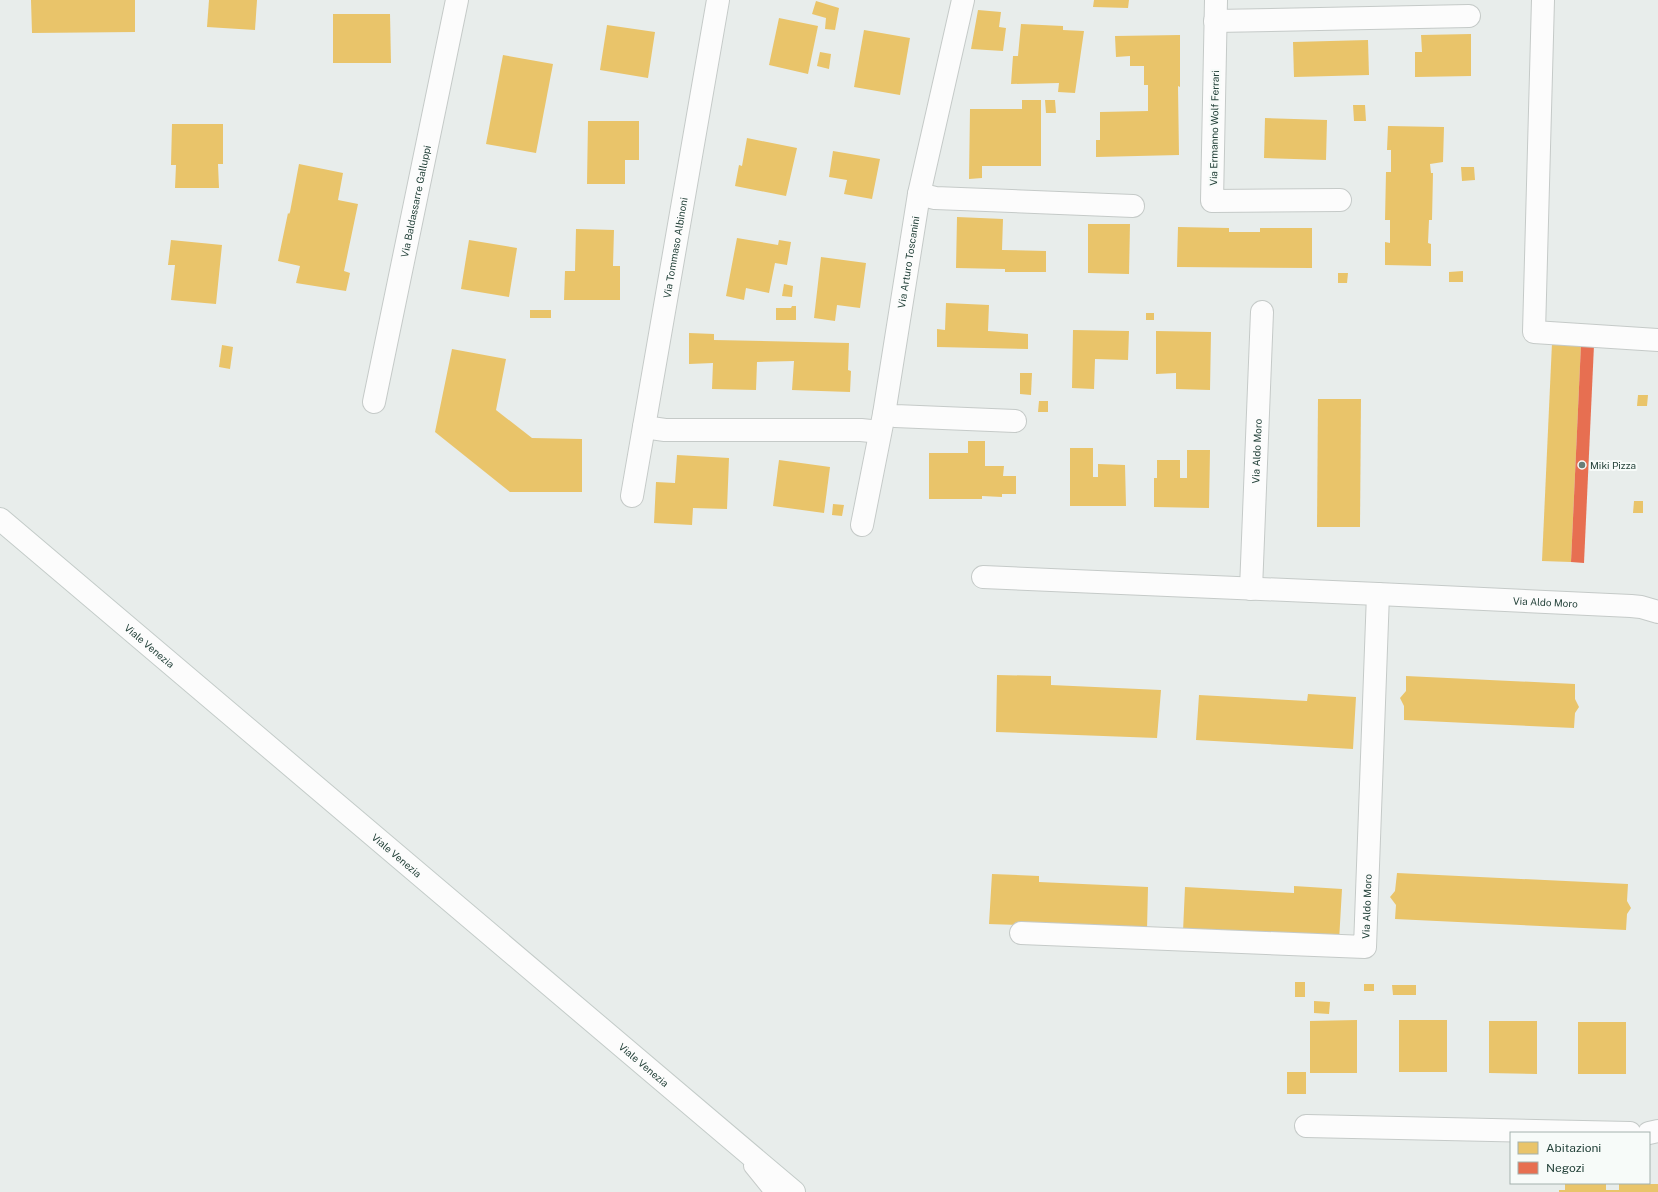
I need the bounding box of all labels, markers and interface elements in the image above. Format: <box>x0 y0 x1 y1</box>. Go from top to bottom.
street label: Via Ermanno Wolf Ferrari <box>1207 70 1221 186</box>
street label: Via Baldassarre Galluppi <box>398 144 433 258</box>
street label: Via Tommaso Albinoni <box>660 196 690 299</box>
street label: Via Arturo Toscanini <box>895 215 921 309</box>
street label: Via Aldo Moro <box>1249 418 1264 484</box>
place label: Miki Pizza <box>1590 459 1636 471</box>
marker: Miki Pizza <box>1577 460 1587 470</box>
street label: Via Aldo Moro <box>1513 594 1579 609</box>
street label: Viale Venezia <box>122 621 177 670</box>
street label: Viale Venezia <box>369 831 424 880</box>
street label: Via Aldo Moro <box>1359 873 1374 939</box>
street label: Viale Venezia <box>617 1040 671 1089</box>
legend <box>1510 1132 1650 1184</box>
text: Abitazioni <box>1546 1141 1601 1155</box>
text: Negozi <box>1546 1161 1584 1175</box>

